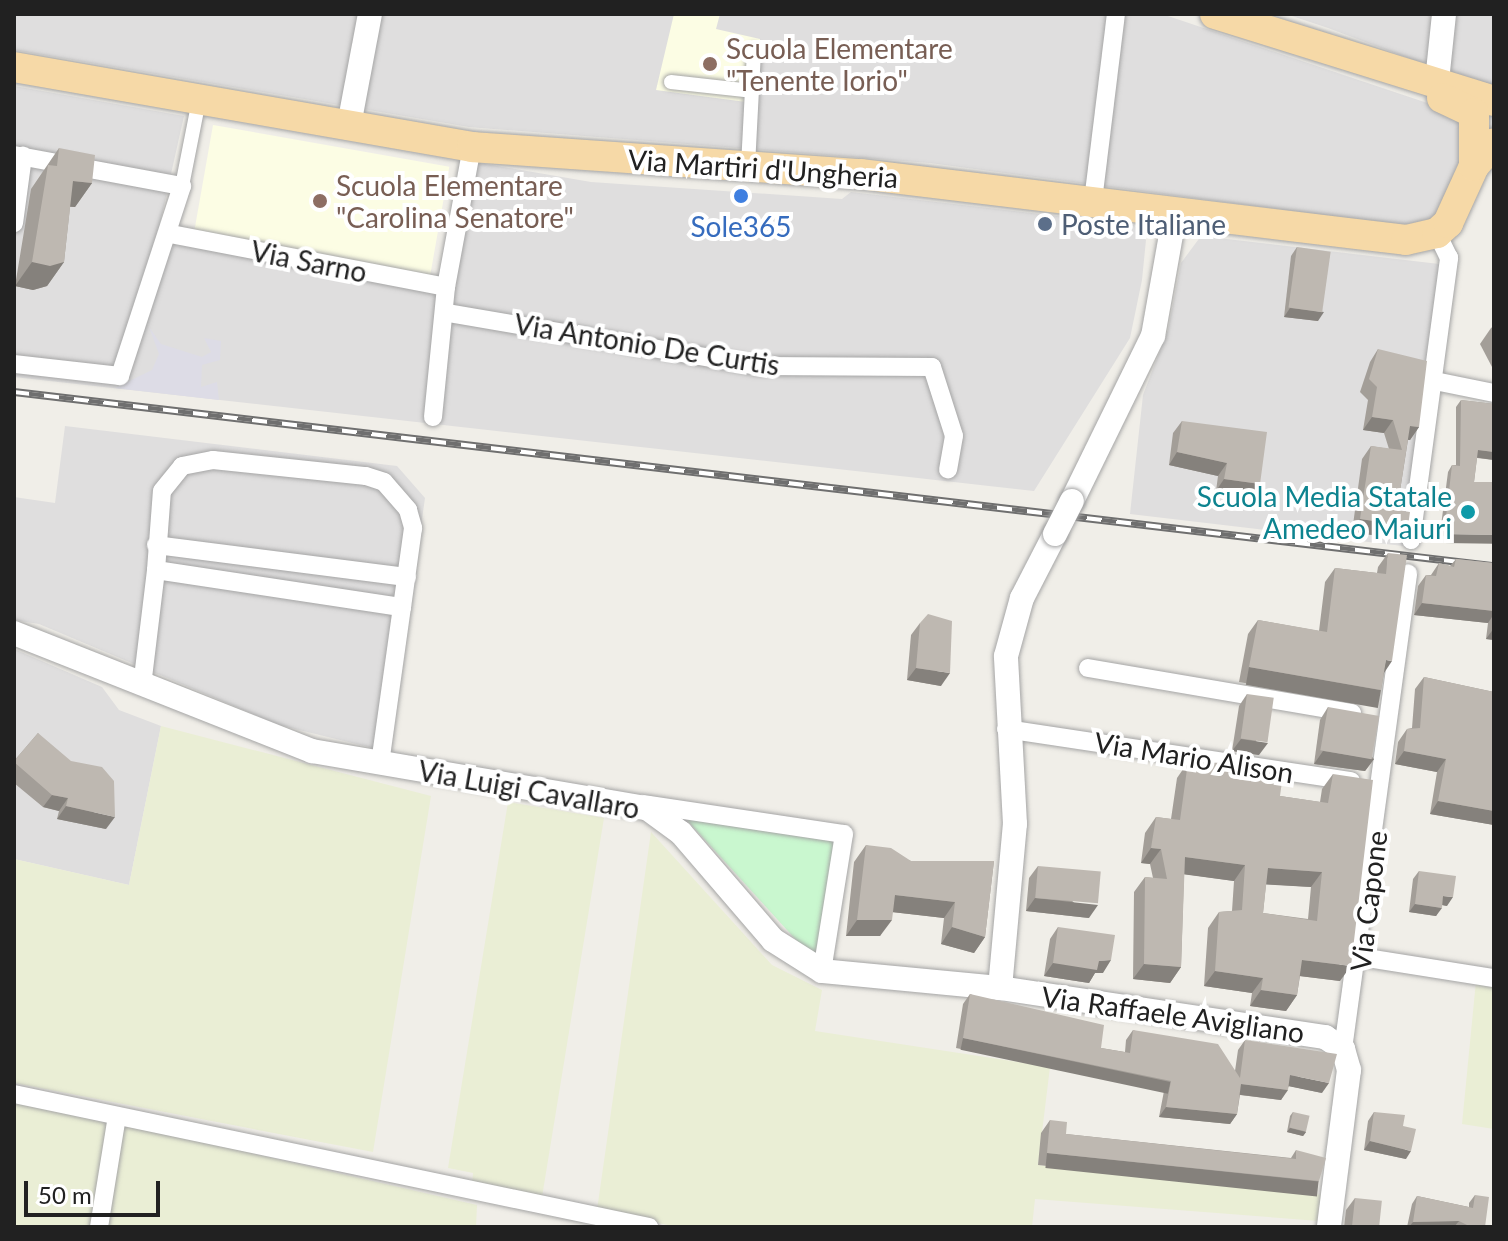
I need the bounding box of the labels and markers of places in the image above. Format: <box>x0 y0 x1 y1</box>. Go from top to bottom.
place label: Scuola Elementare "Tenente Iorio" <box>726 31 953 97</box>
marker: Scuola Elementare "Tenente Iorio" <box>701 55 719 73</box>
place label: Scuola Elementare "Carolina Senatore" <box>336 168 574 234</box>
marker: Sole365 <box>732 187 750 205</box>
marker: Scuola Elementare "Carolina Senatore" <box>311 192 329 210</box>
place label: Poste Italiane <box>1061 207 1226 241</box>
place label: Sole365 <box>690 209 792 243</box>
marker: Poste Italiane <box>1036 215 1054 233</box>
place label: Scuola Media Statale Amedeo Maiuri <box>1197 479 1452 545</box>
marker: Scuola Media Statale Amedeo Maiuri <box>1459 503 1477 521</box>

